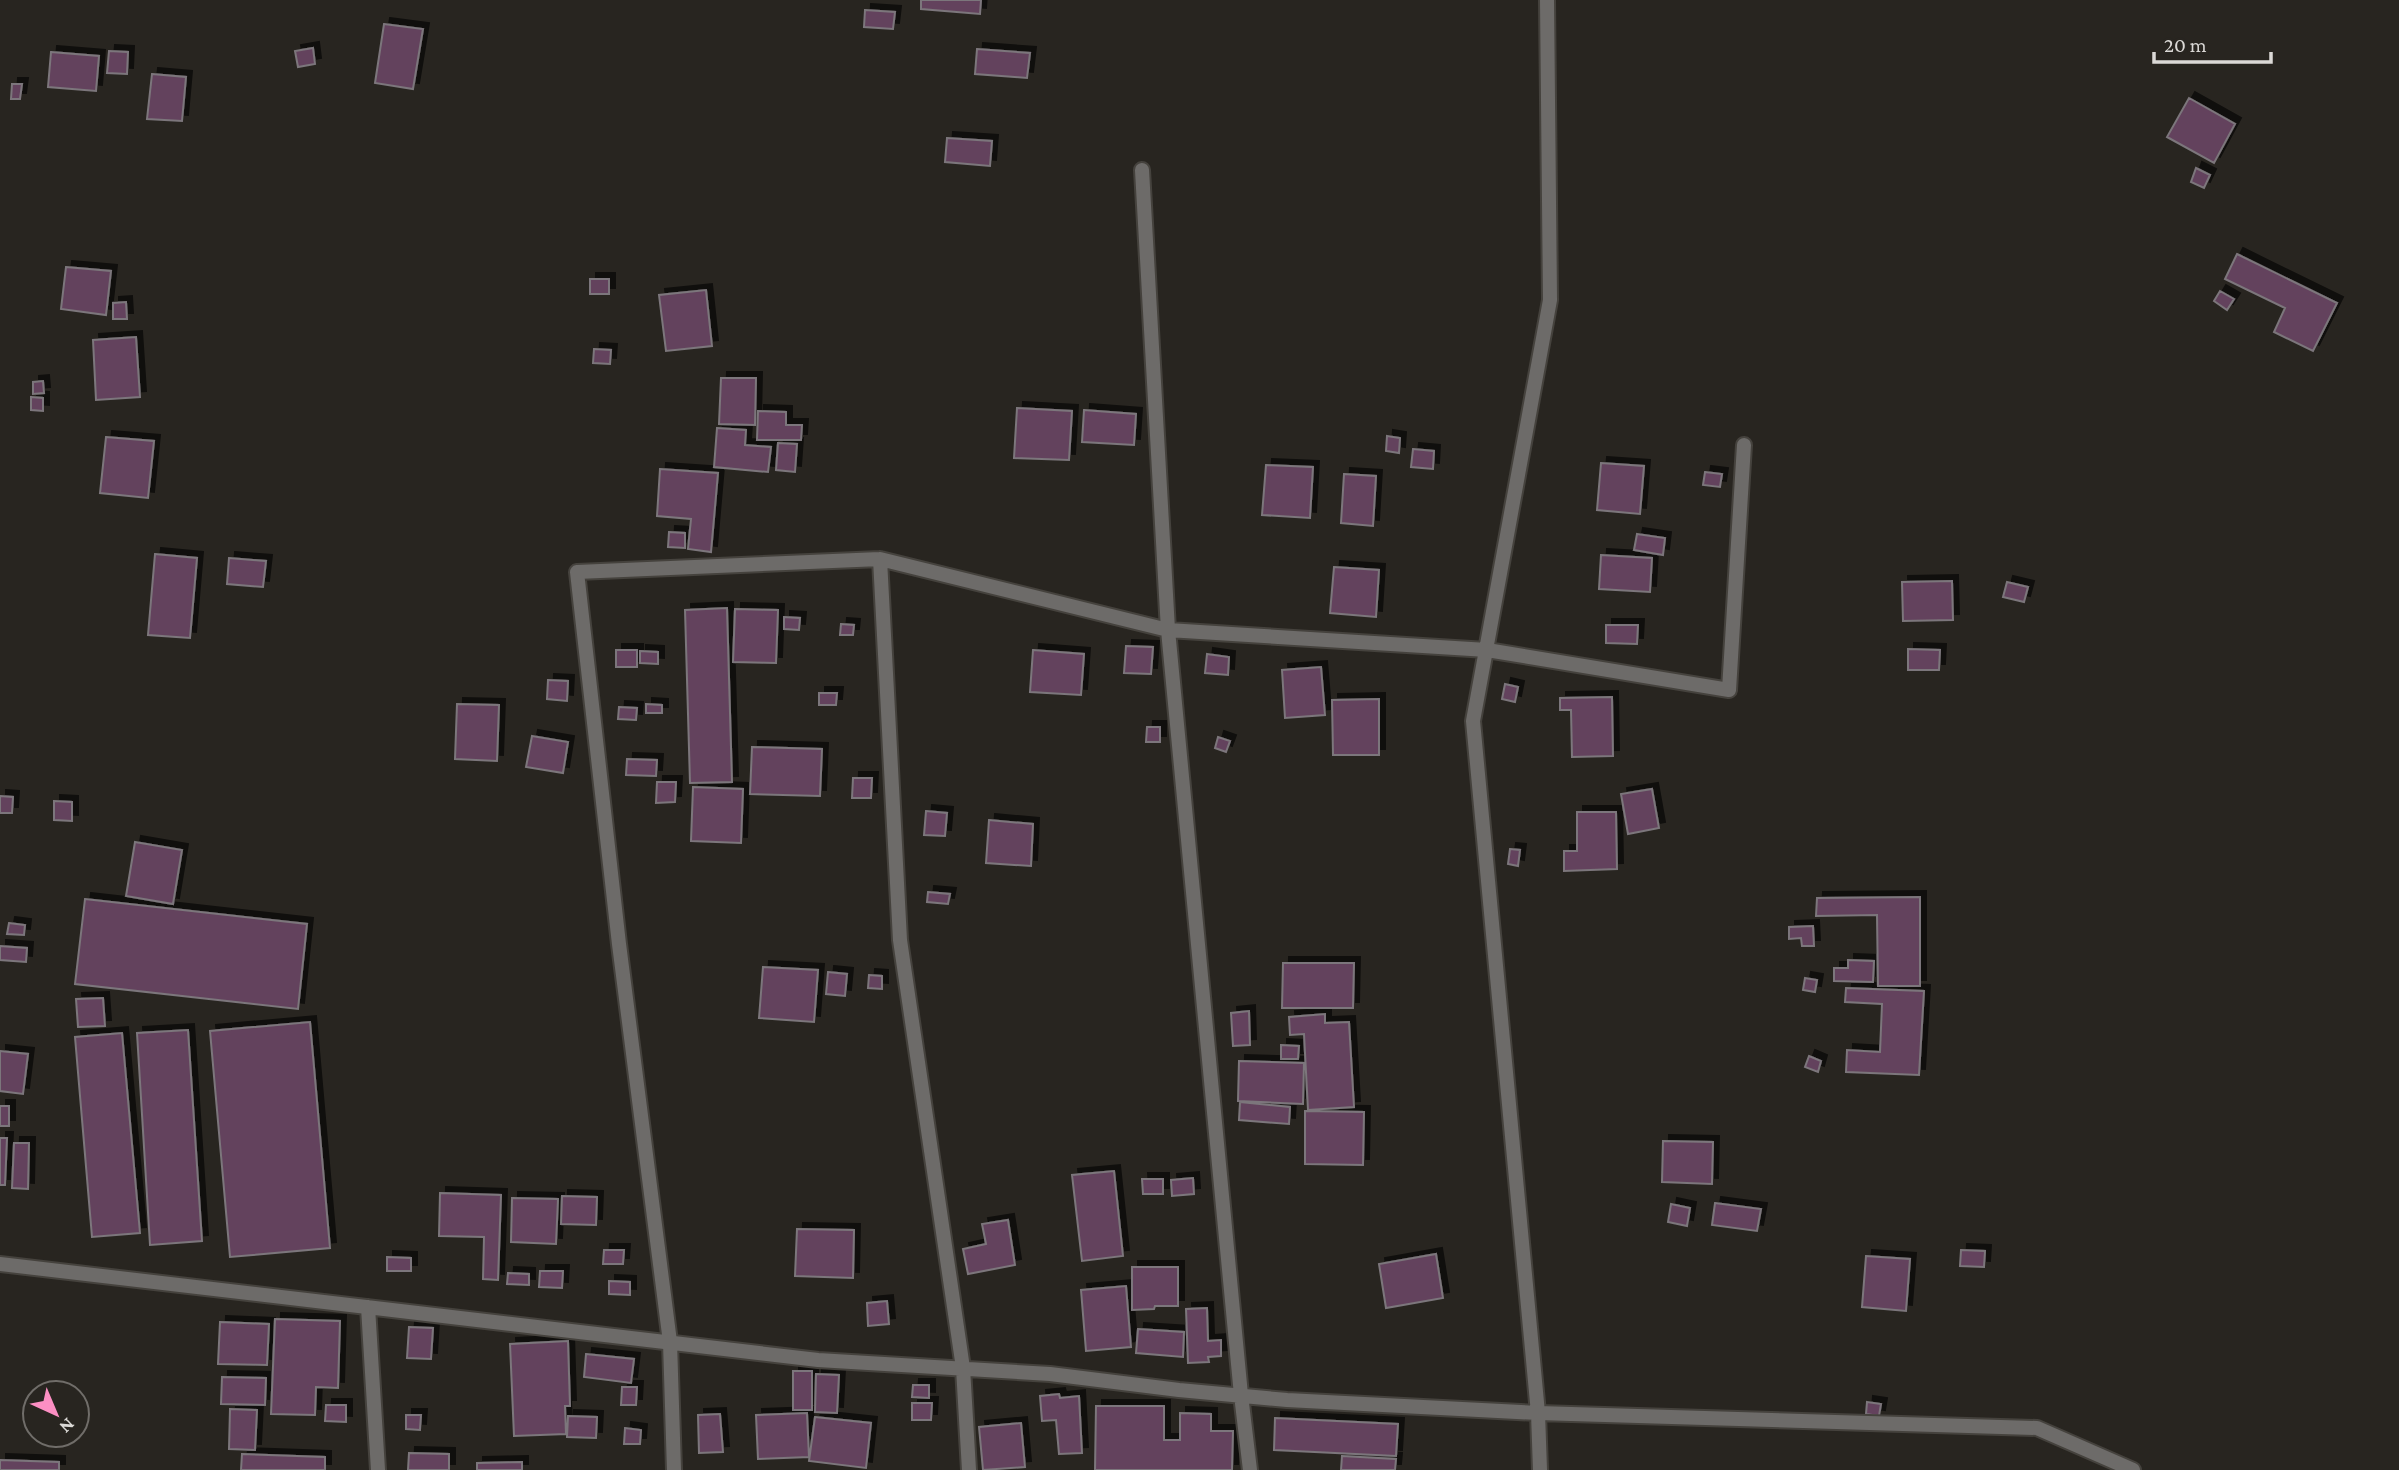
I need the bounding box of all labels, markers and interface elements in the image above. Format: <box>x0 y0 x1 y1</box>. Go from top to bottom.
scale bar <box>2154 21 2271 65</box>
text: 20 m <box>2164 33 2207 57</box>
north arrow <box>21 1379 91 1449</box>
text: N <box>55 1414 79 1438</box>

